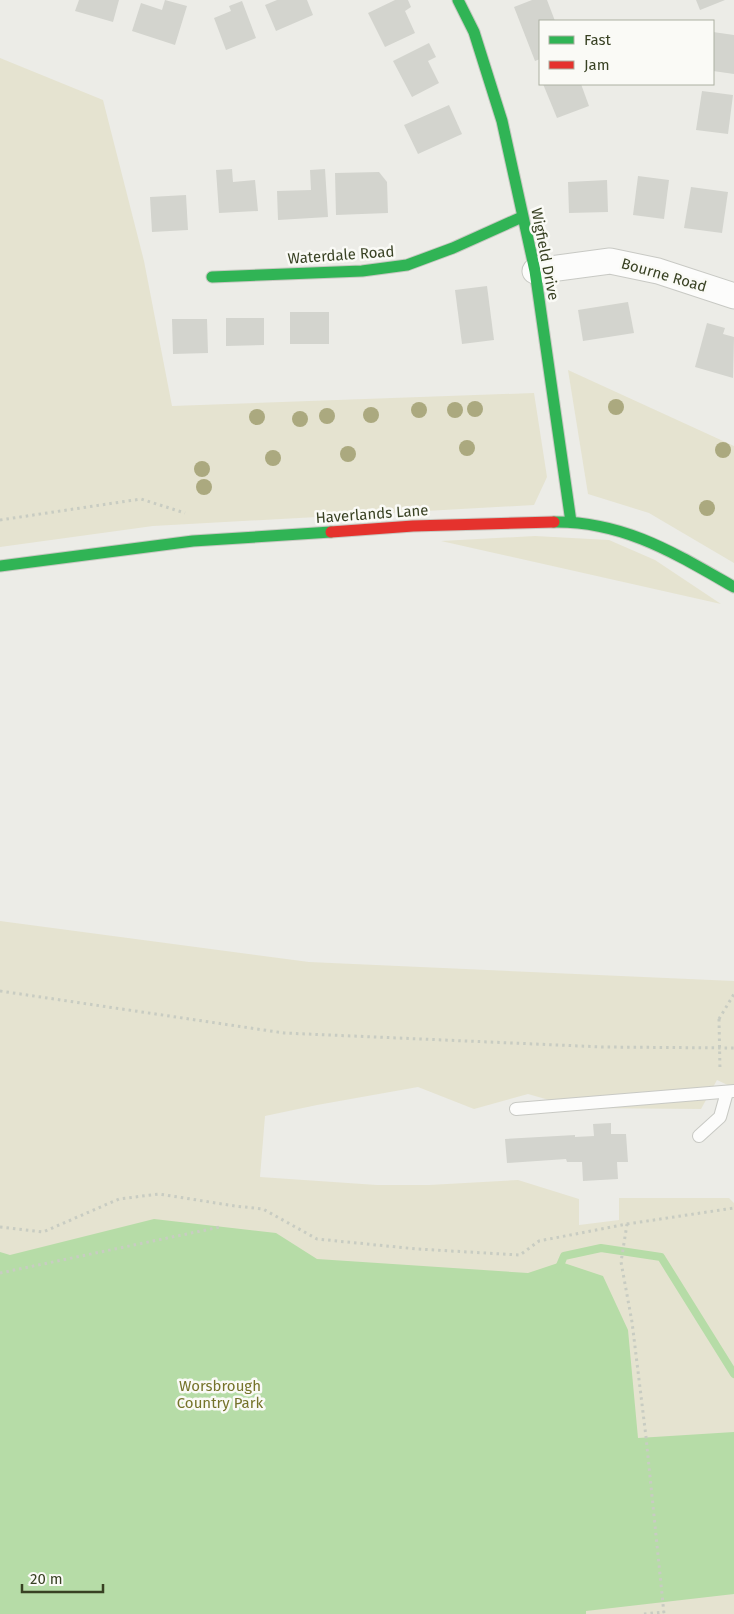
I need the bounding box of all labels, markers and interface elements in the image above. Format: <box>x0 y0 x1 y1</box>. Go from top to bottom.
legend <box>539 20 714 85</box>
text: Fast <box>584 31 611 49</box>
text: Jam <box>584 56 610 74</box>
street label: Wigfield Drive <box>527 206 563 302</box>
street label: Waterdale Road <box>287 242 395 268</box>
street label: Bourne Road <box>619 254 709 296</box>
street label: Haverlands Lane <box>315 501 429 527</box>
park label: Worsbrough Country Park <box>177 1377 264 1412</box>
scale bar <box>22 1562 104 1594</box>
text: 20 m <box>30 1570 63 1588</box>

